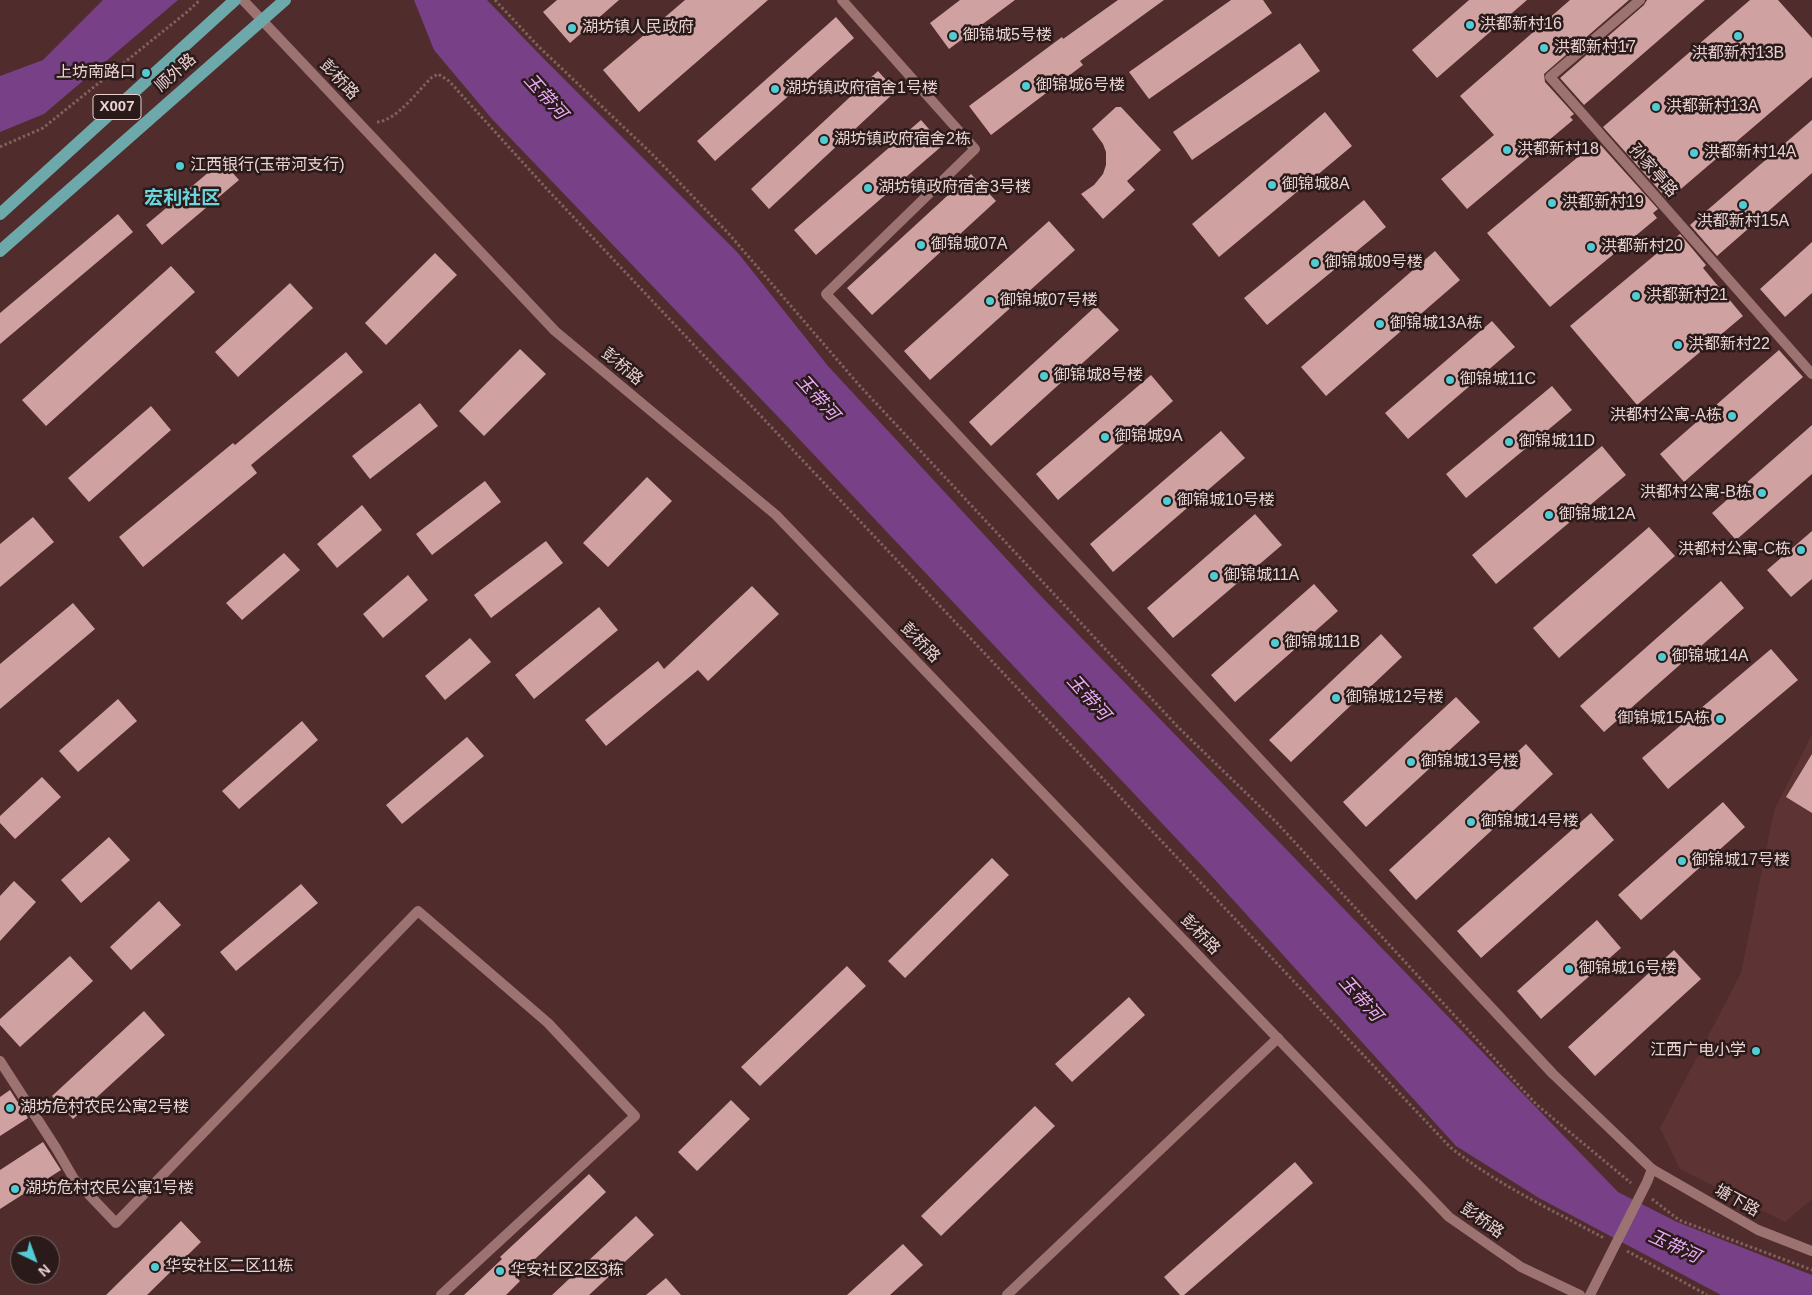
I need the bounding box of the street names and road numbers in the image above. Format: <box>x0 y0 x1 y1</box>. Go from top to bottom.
street label: 顺外路 <box>152 50 200 96</box>
street label: 彭桥路 <box>316 56 362 104</box>
road number: X007 <box>93 94 141 120</box>
street label: 孙家亭路 <box>1625 141 1681 201</box>
street label: 彭桥路 <box>597 344 647 390</box>
street label: 彭桥路 <box>896 619 944 667</box>
street label: 彭桥路 <box>1176 911 1224 959</box>
street label: 塘下路 <box>1711 1181 1763 1221</box>
street label: 彭桥路 <box>1457 1199 1507 1243</box>

